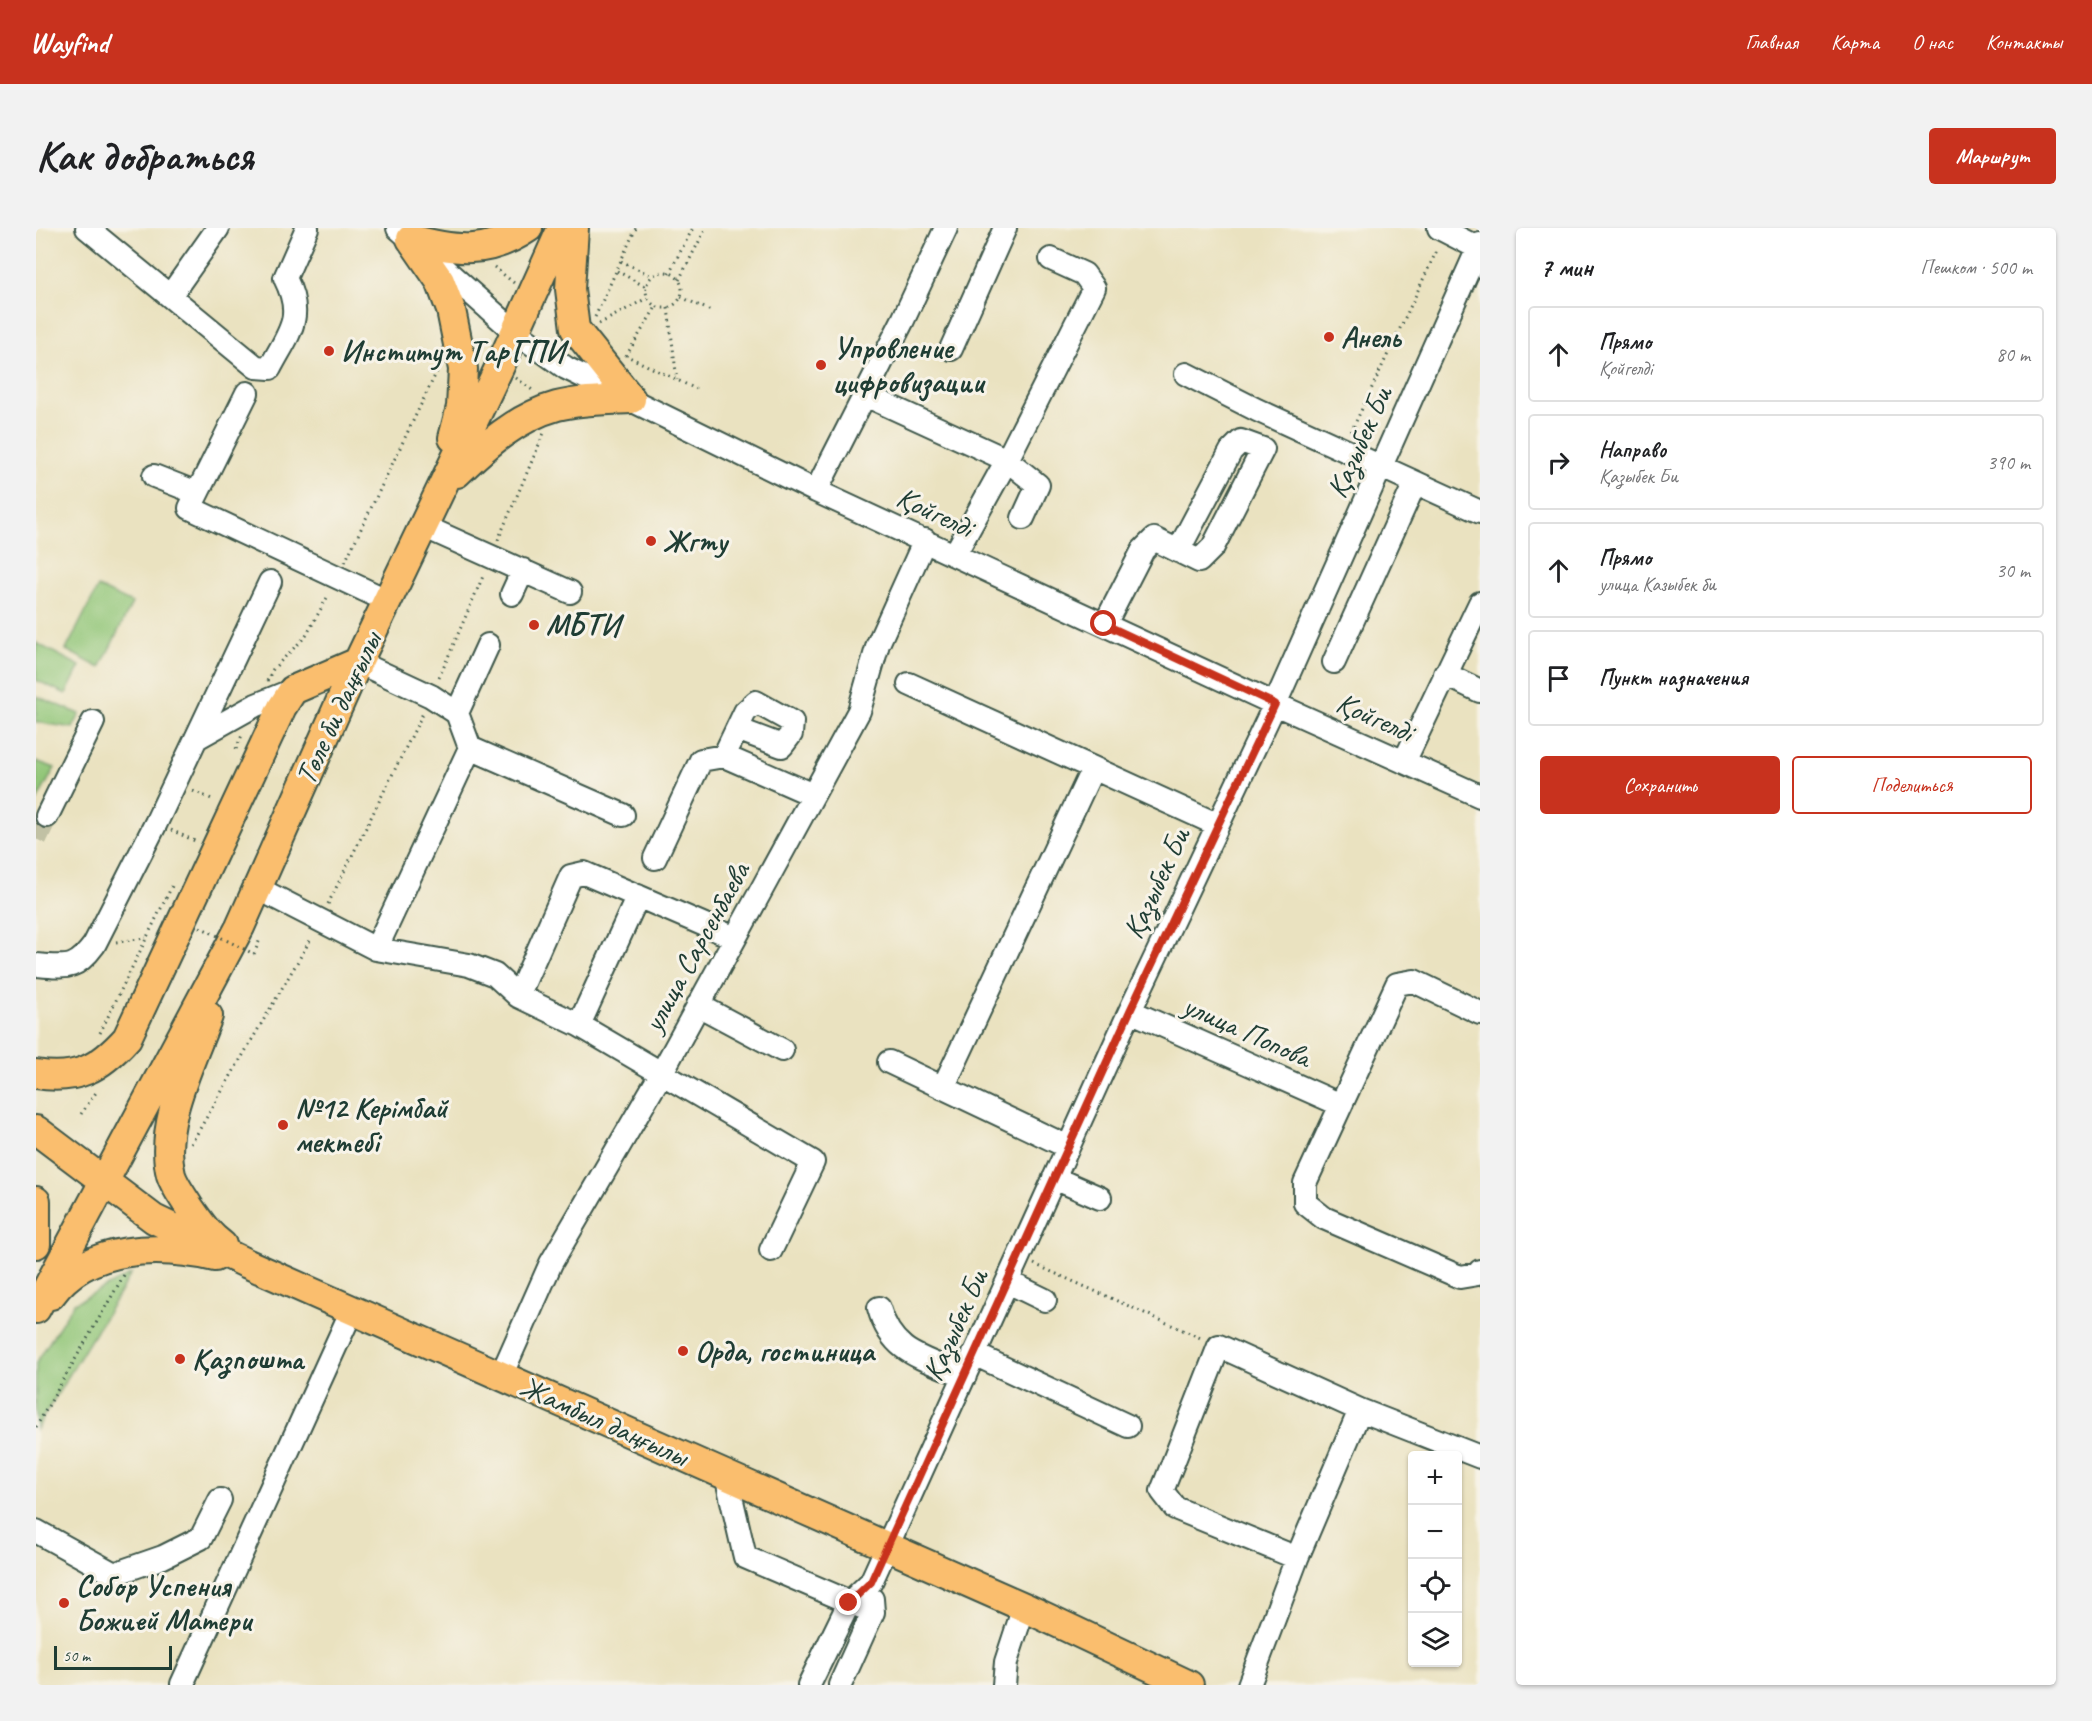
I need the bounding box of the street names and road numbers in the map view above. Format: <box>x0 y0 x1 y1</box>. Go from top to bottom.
street label: Қазыбек Би <box>1318 379 1401 504</box>
street label: Қойгелді <box>891 478 982 548</box>
street label: Төле би даңғылы <box>286 624 391 790</box>
street label: Қойгелді <box>1331 683 1422 752</box>
street label: Қазыбек Би <box>1114 820 1199 945</box>
street label: улица Сарсенбаева <box>633 854 759 1040</box>
street label: улица Попова <box>1175 985 1319 1077</box>
street label: Қазыбек Би <box>914 1262 997 1387</box>
street label: Жамбыл даңғылы <box>514 1367 696 1476</box>

